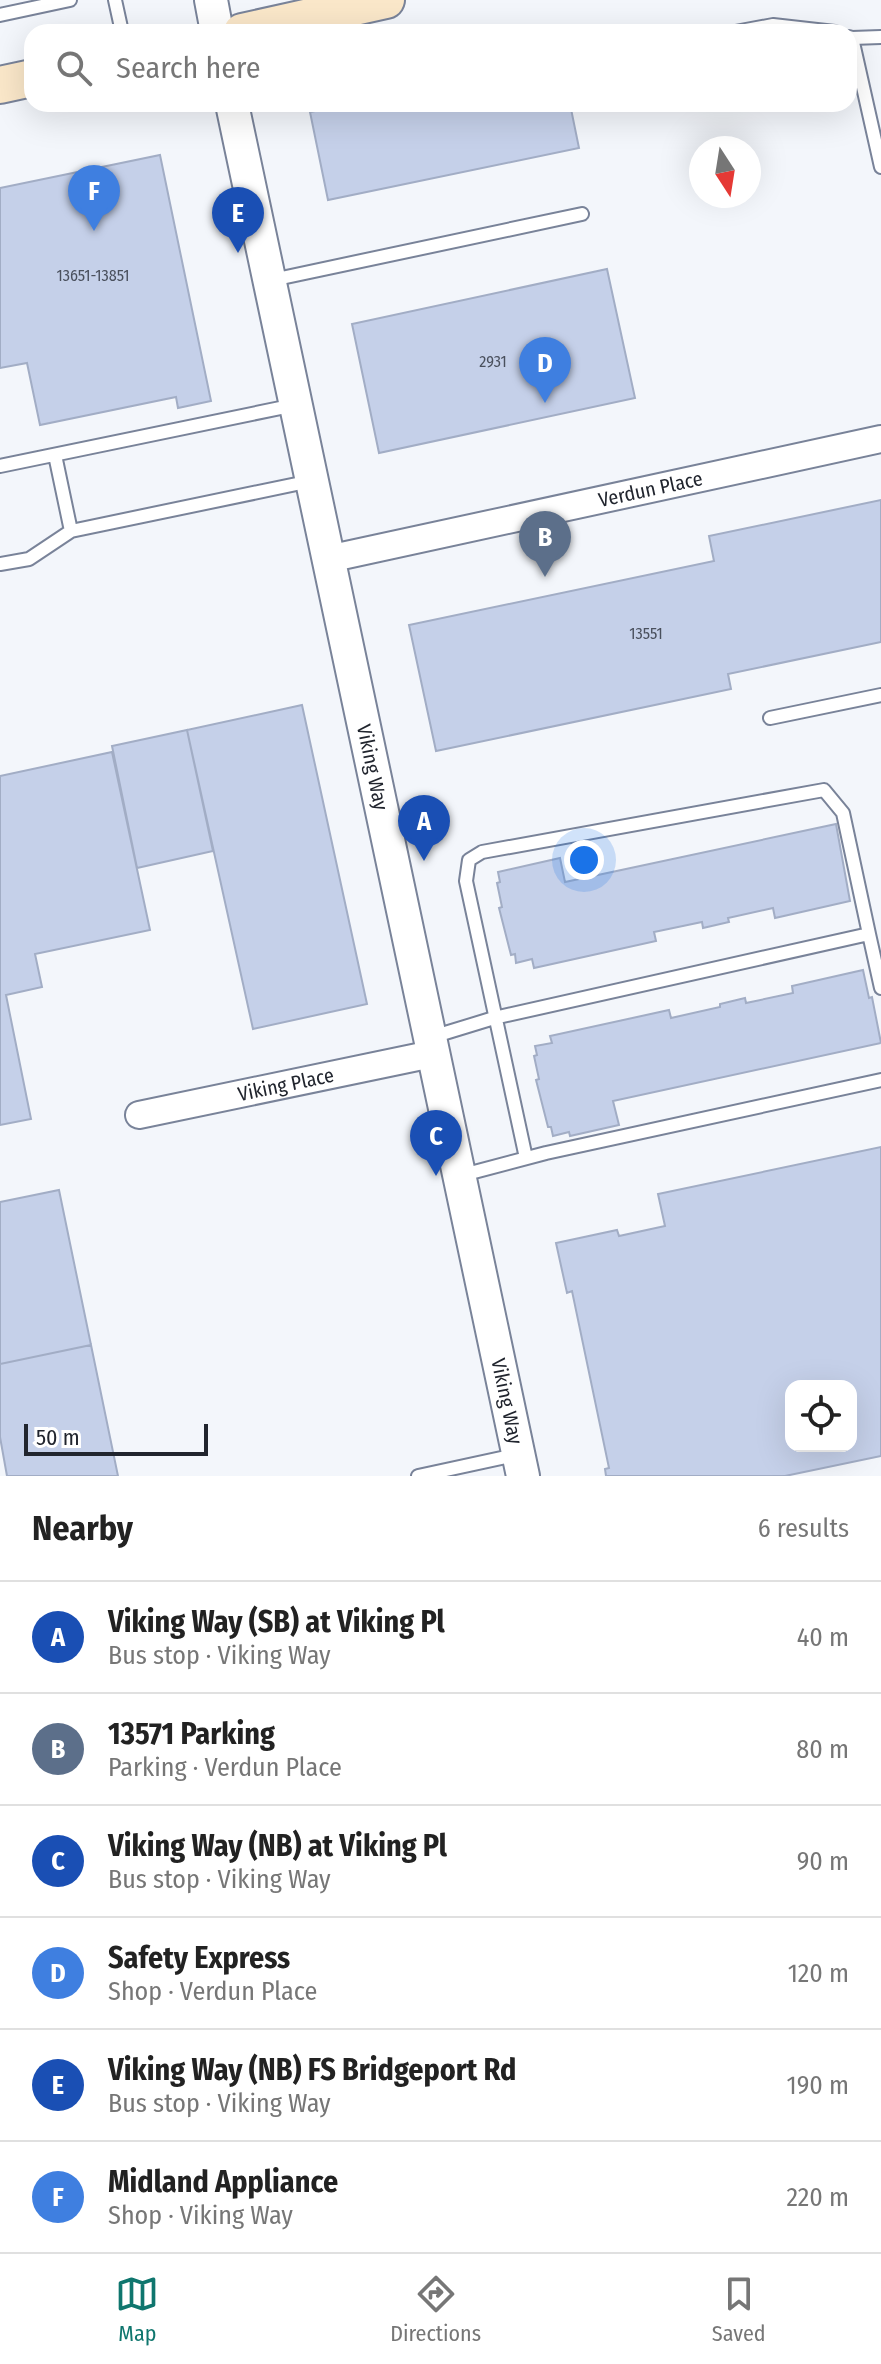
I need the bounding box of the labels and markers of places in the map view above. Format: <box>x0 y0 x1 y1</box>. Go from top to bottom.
pin: F <box>68 165 120 231</box>
pin: E <box>212 187 264 253</box>
pin: D <box>519 337 571 403</box>
pin: B <box>519 511 571 577</box>
pin: A <box>398 795 450 861</box>
pin: C <box>410 1110 462 1176</box>

